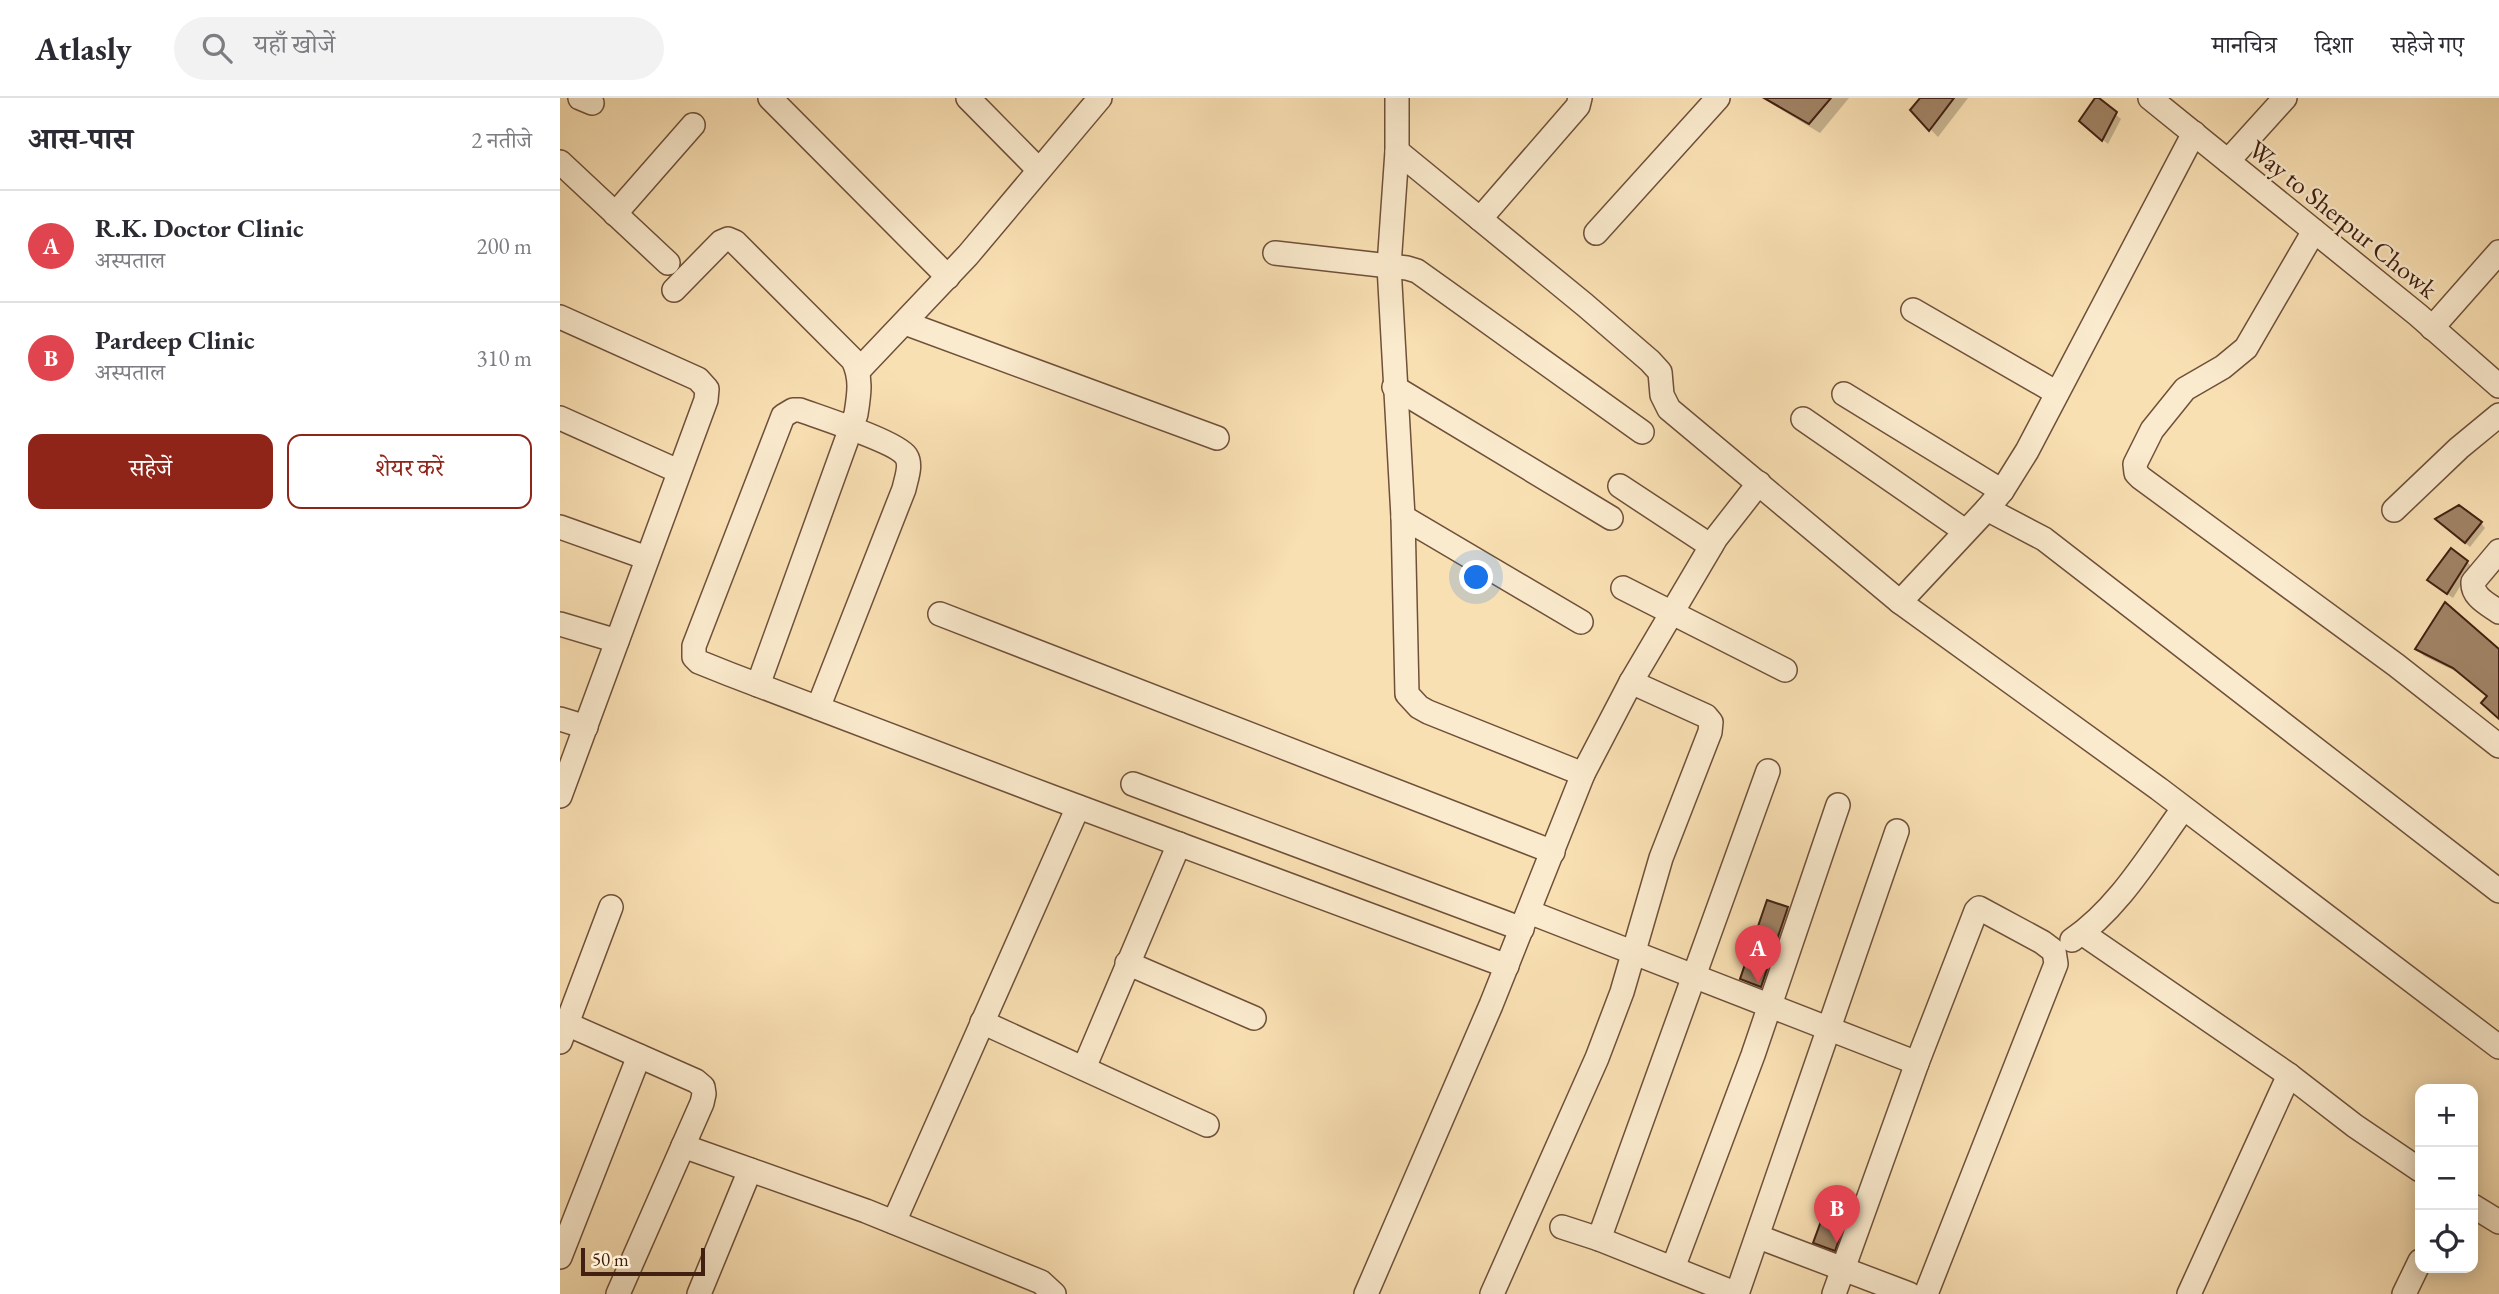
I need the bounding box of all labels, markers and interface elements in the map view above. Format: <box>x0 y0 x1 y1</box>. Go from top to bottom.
search box <box>174 17 664 80</box>
text: Atlasly <box>35 27 132 70</box>
text: यहाँ खोजें <box>254 27 335 61</box>
icon: search <box>198 29 236 67</box>
text: मानचित्र <box>2212 29 2277 60</box>
text: दिशा <box>2315 29 2353 60</box>
text: सहेजे गए <box>2391 29 2464 60</box>
text: आस-पास <box>28 119 133 158</box>
text: 2 नतीजे <box>471 125 532 155</box>
street label: Way to Sherpur Chowk <box>2241 132 2445 306</box>
text: R.K. Doctor Clinic <box>95 211 304 245</box>
text: A <box>43 231 59 261</box>
text: 200 m <box>476 231 532 261</box>
text: अस्पताल <box>95 245 165 275</box>
text: Pardeep Clinic <box>95 323 255 357</box>
text: B <box>44 343 58 373</box>
text: 310 m <box>476 343 532 373</box>
text: अस्पताल <box>95 357 165 387</box>
button: सहेजें <box>28 434 273 509</box>
button: शेयर करें <box>287 434 532 509</box>
your location <box>1459 560 1493 594</box>
pin: A <box>1735 925 1781 983</box>
map controls <box>2415 1084 2478 1273</box>
button: + <box>2415 1084 2478 1147</box>
button: − <box>2415 1147 2478 1210</box>
pin: B <box>1814 1185 1860 1243</box>
button: locate <box>2415 1210 2478 1273</box>
scale bar <box>581 1245 705 1277</box>
text: 50 m <box>592 1247 629 1272</box>

